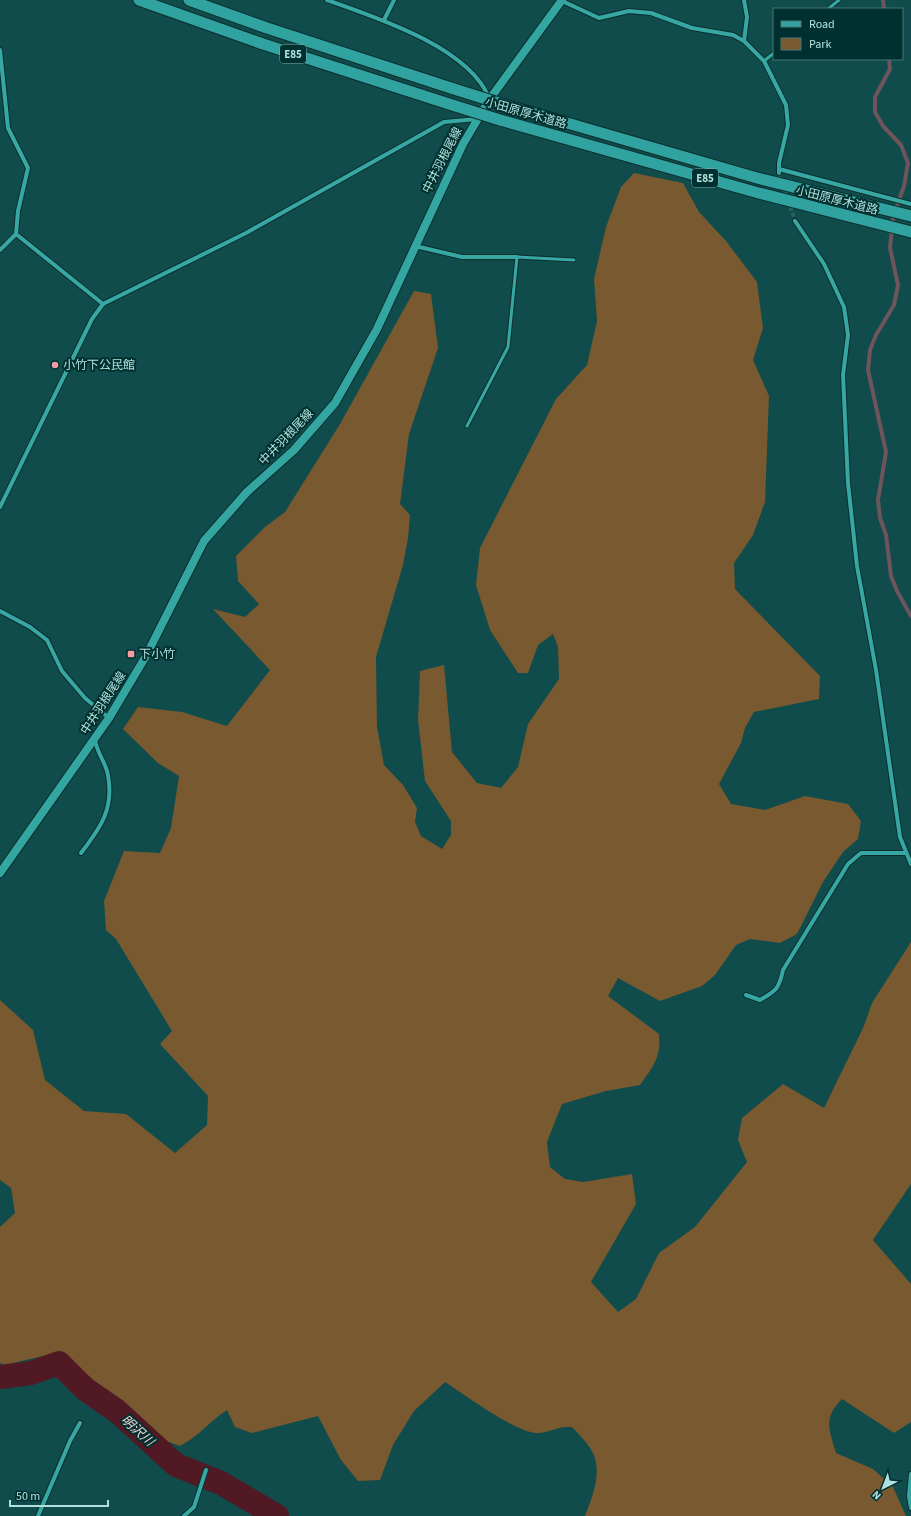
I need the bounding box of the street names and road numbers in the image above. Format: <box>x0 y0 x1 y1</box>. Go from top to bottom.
road number: E85 <box>280 45 306 63</box>
street label: 小田原厚木道路 <box>483 94 569 133</box>
street label: 中井羽根尾線 <box>419 124 466 196</box>
road number: E85 <box>692 169 718 187</box>
street label: 小田原厚木道路 <box>794 182 880 219</box>
street label: 中井羽根尾線 <box>255 406 317 469</box>
street label: 中井羽根尾線 <box>77 668 130 738</box>

